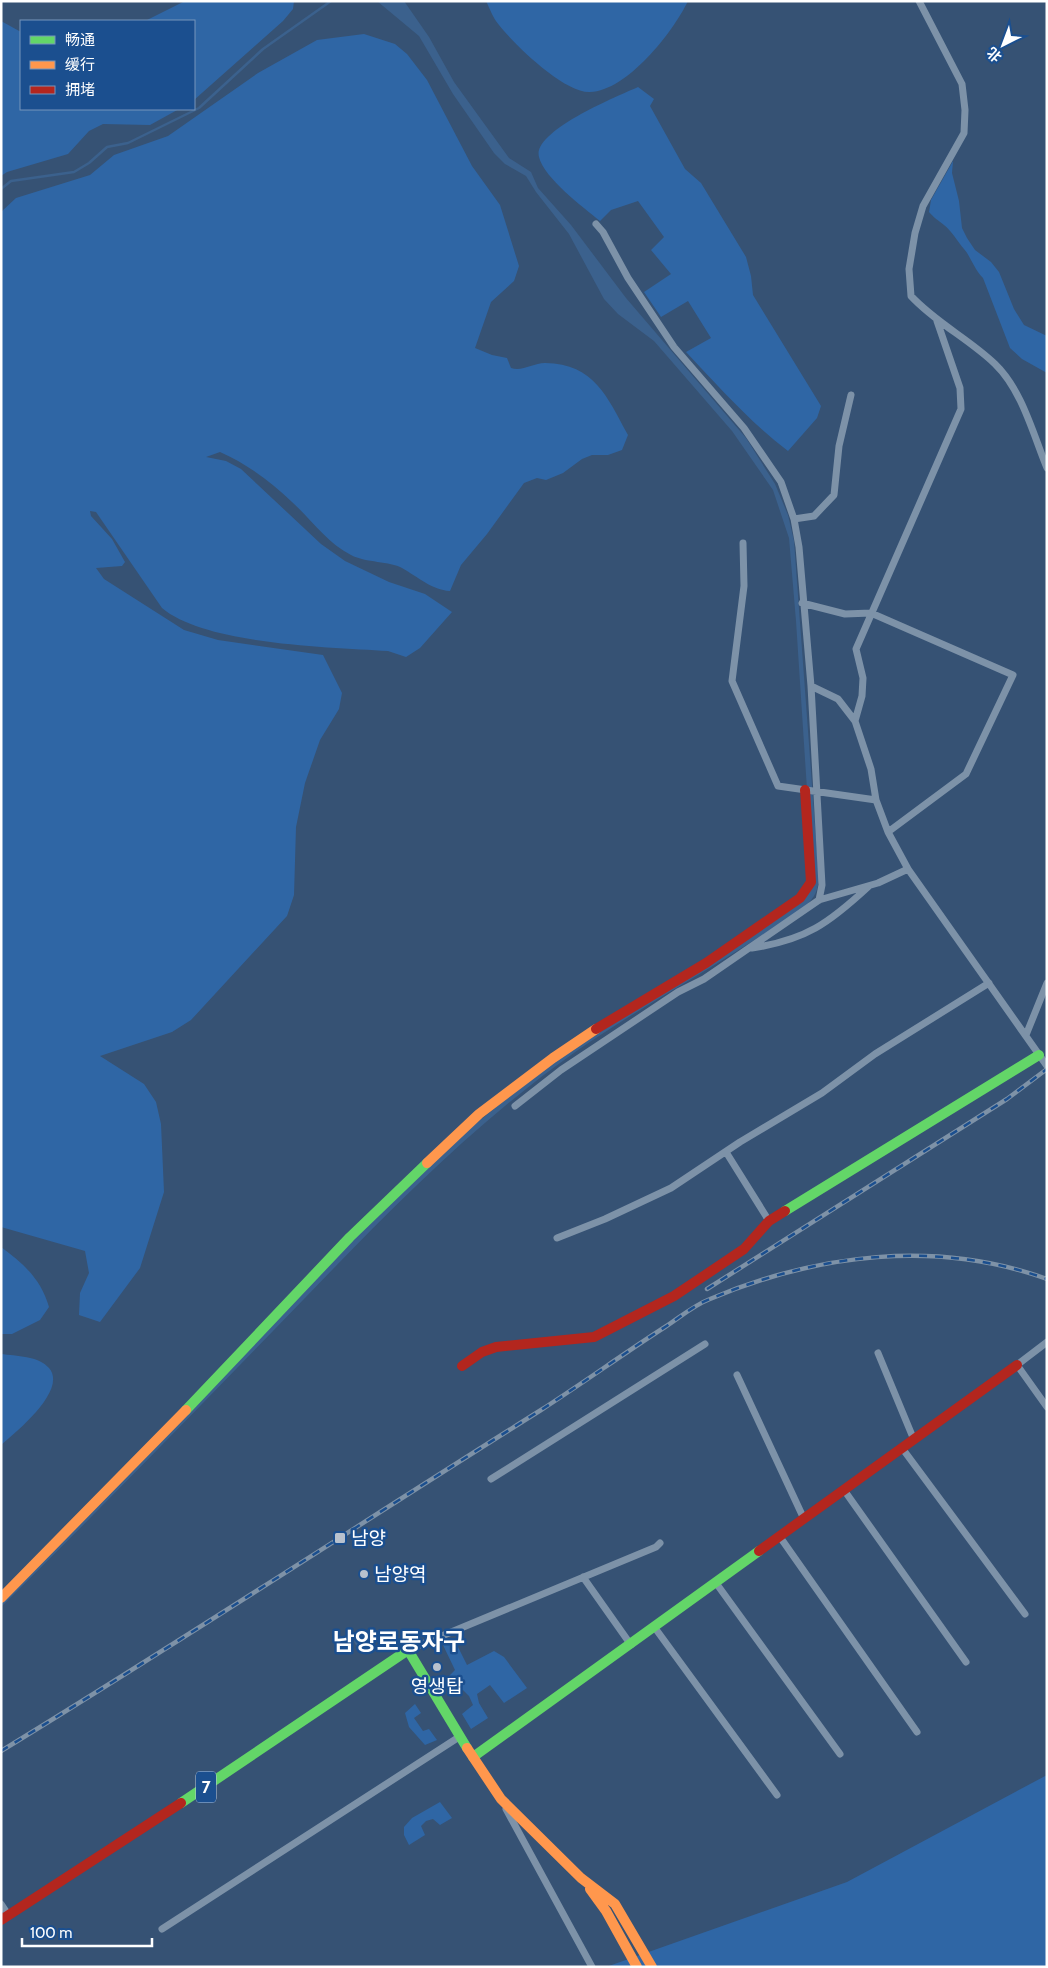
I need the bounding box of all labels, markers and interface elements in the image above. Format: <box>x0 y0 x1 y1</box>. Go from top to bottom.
legend <box>20 20 195 110</box>
north arrow <box>978 20 1028 70</box>
text: 畅通 <box>65 31 95 49</box>
text: 北 <box>983 43 1006 66</box>
text: 缓行 <box>65 56 95 74</box>
text: 拥堵 <box>65 81 95 99</box>
place label: 남양 <box>351 1527 386 1550</box>
marker: 남양 <box>333 1531 347 1545</box>
place label: 남양역 <box>374 1563 426 1586</box>
marker: 남양역 <box>358 1568 370 1580</box>
district label: 남양로동자구 <box>333 1627 465 1656</box>
marker: 영생탑 <box>431 1661 443 1673</box>
place label: 영생탑 <box>411 1675 464 1698</box>
road number: 7 <box>196 1771 216 1802</box>
scale bar <box>22 1916 152 1948</box>
text: 100 m <box>30 1924 72 1942</box>

